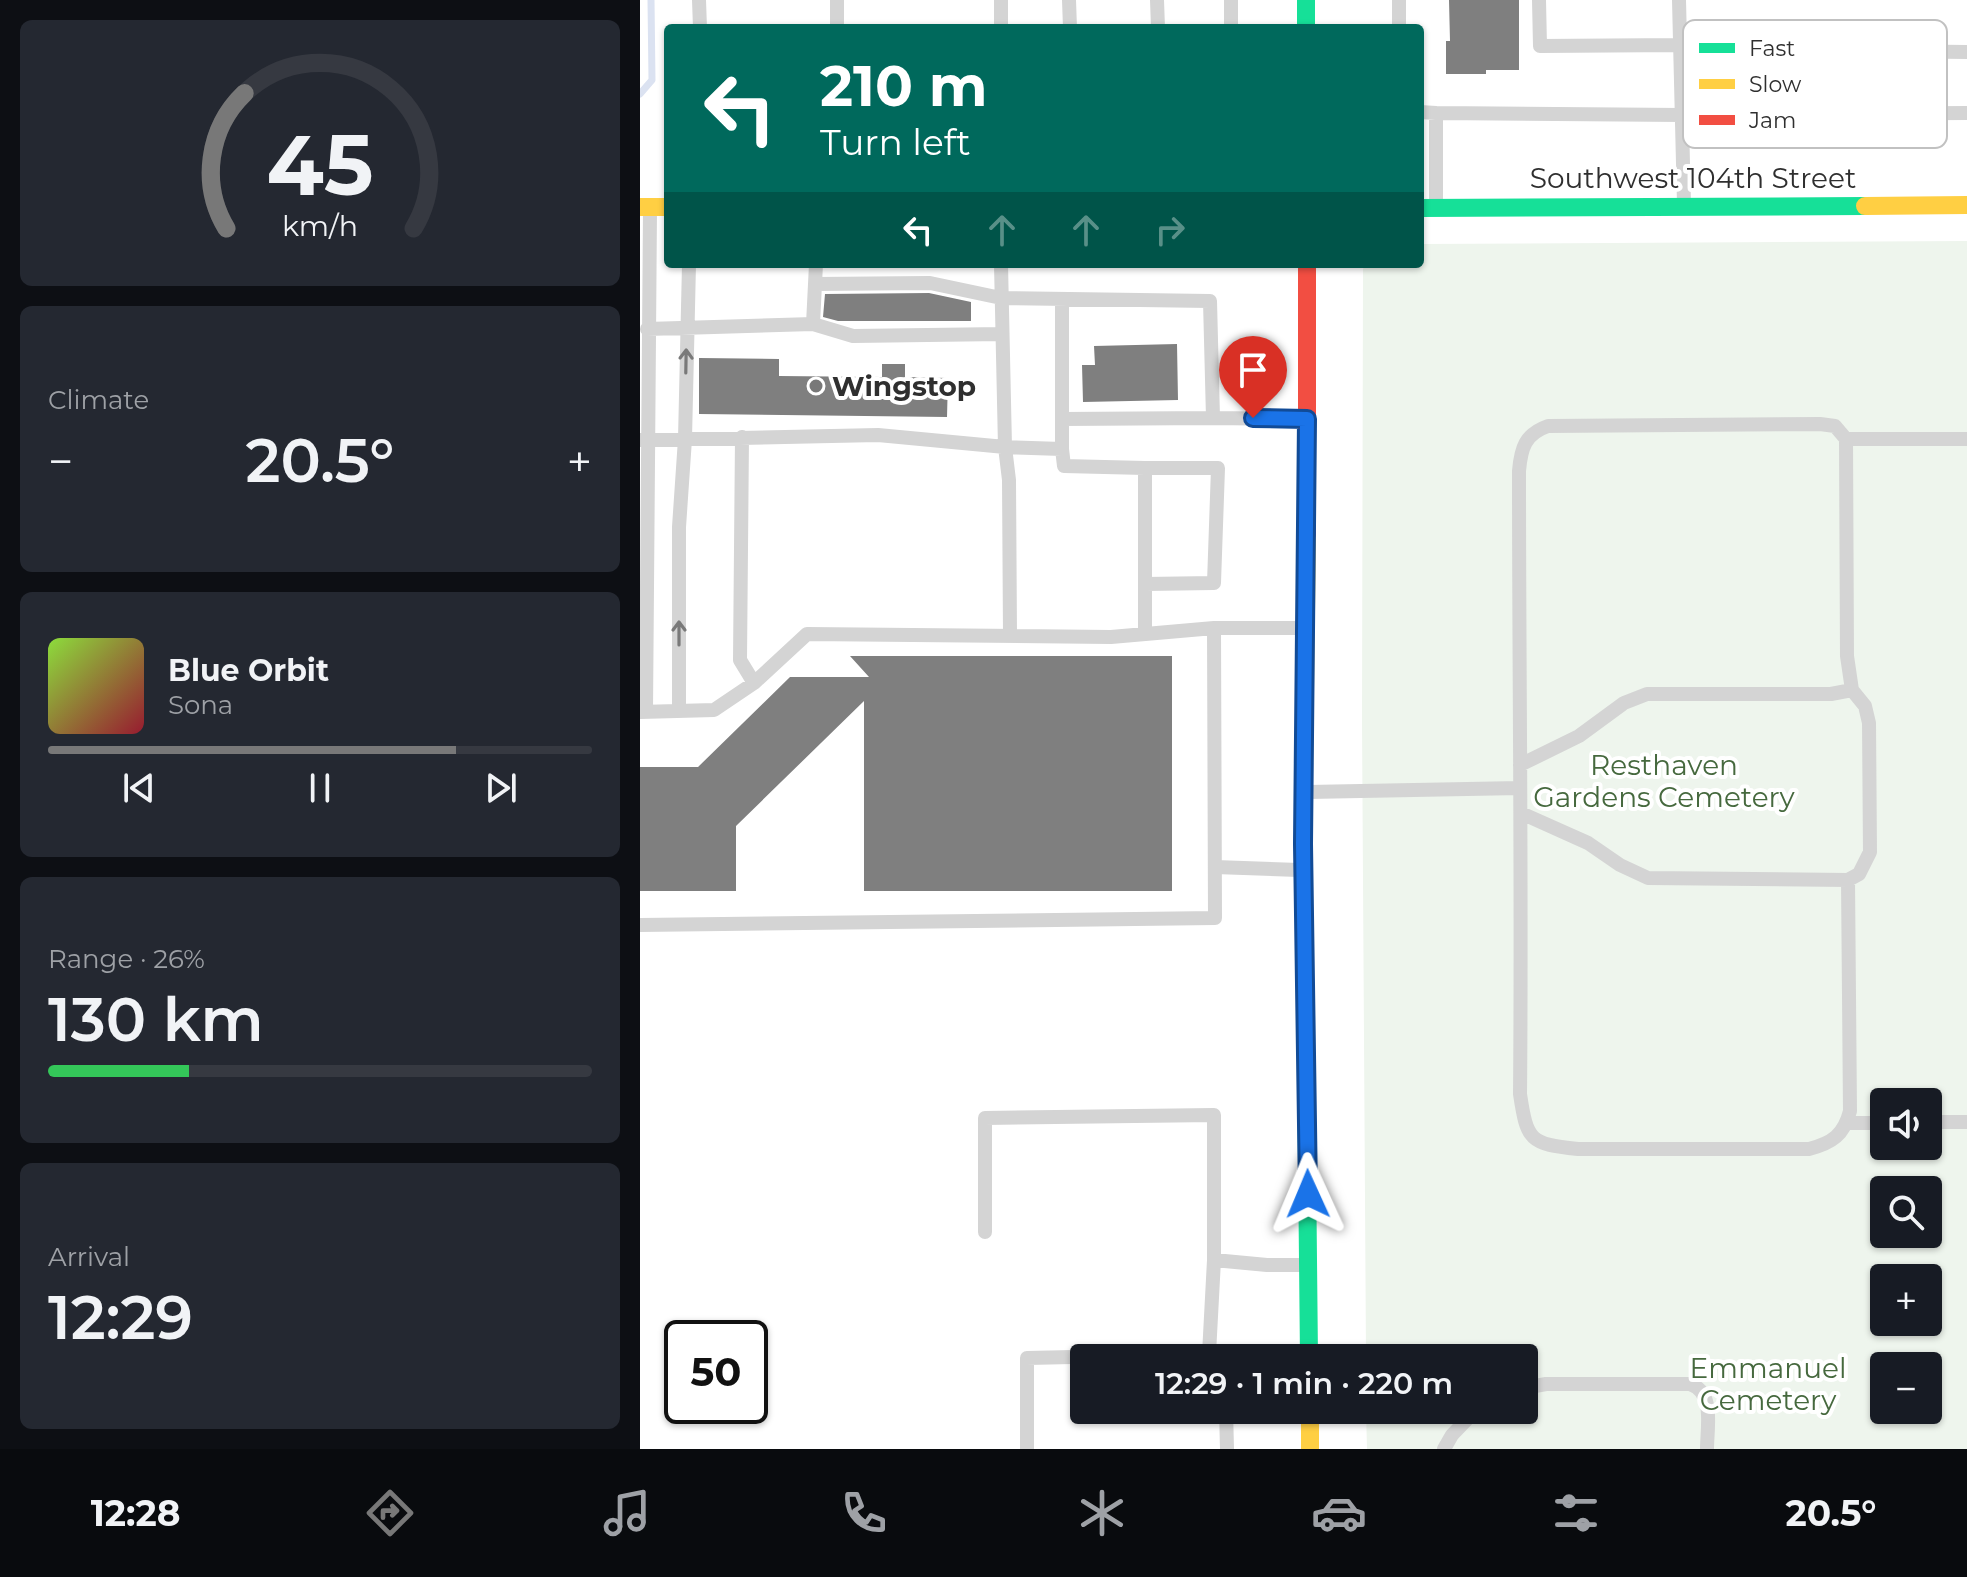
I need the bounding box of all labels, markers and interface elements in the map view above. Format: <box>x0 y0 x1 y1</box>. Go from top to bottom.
legend <box>1683 20 1947 148</box>
text: Fast <box>1749 35 1795 62</box>
text: 210 m <box>820 52 988 120</box>
icon: left <box>688 56 792 160</box>
text: Slow <box>1749 71 1802 98</box>
text: Jam <box>1748 107 1796 134</box>
text: 45 <box>267 113 373 215</box>
text: Turn left <box>820 120 971 164</box>
street label: Southwest 104th Street <box>1530 161 1856 195</box>
text: km/h <box>282 208 358 243</box>
icon: left <box>896 208 940 252</box>
icon: ahead <box>980 208 1024 252</box>
icon: ahead <box>1064 208 1108 252</box>
icon: right <box>1148 208 1192 252</box>
pin <box>1219 336 1287 418</box>
one-way arrow <box>679 348 694 375</box>
icon: arrive <box>1231 348 1275 392</box>
place label: Wingstop <box>832 369 976 403</box>
marker: Wingstop <box>807 377 825 395</box>
text: Climate <box>48 384 149 416</box>
text: 20.5° <box>246 424 394 497</box>
text: − <box>48 434 73 488</box>
text: + <box>567 434 592 488</box>
one-way arrow <box>671 620 687 647</box>
text: Blue Orbit <box>168 652 329 689</box>
text: Sona <box>168 689 233 721</box>
park label: Resthaven Gardens Cemetery <box>1533 748 1796 814</box>
icon: previous <box>117 766 161 810</box>
icon: pause <box>298 766 342 810</box>
icon: next <box>479 766 523 810</box>
text: Range · 26% <box>48 943 205 975</box>
text: 130 km <box>48 983 264 1056</box>
map controls <box>1870 1088 1942 1424</box>
button: sound <box>1870 1088 1942 1160</box>
position arrow <box>1266 1152 1350 1236</box>
button: search <box>1870 1176 1942 1248</box>
text: Arrival <box>48 1241 130 1273</box>
button: + <box>1870 1264 1942 1336</box>
text: 12:29 <box>48 1281 193 1354</box>
speed limit sign: 50 <box>664 1320 768 1424</box>
park label: Emmanuel Cemetery <box>1690 1351 1846 1417</box>
button: − <box>1870 1352 1942 1424</box>
text: 12:29 · 1 min · 220 m <box>1155 1365 1453 1402</box>
icon: directions <box>362 1485 418 1541</box>
icon: music <box>599 1485 655 1541</box>
icon: phone <box>836 1485 892 1541</box>
icon: climate <box>1074 1485 1130 1541</box>
icon: car <box>1311 1485 1367 1541</box>
icon: filters <box>1548 1485 1604 1541</box>
text: 12:28 <box>91 1491 180 1535</box>
text: 20.5° <box>1785 1491 1876 1535</box>

